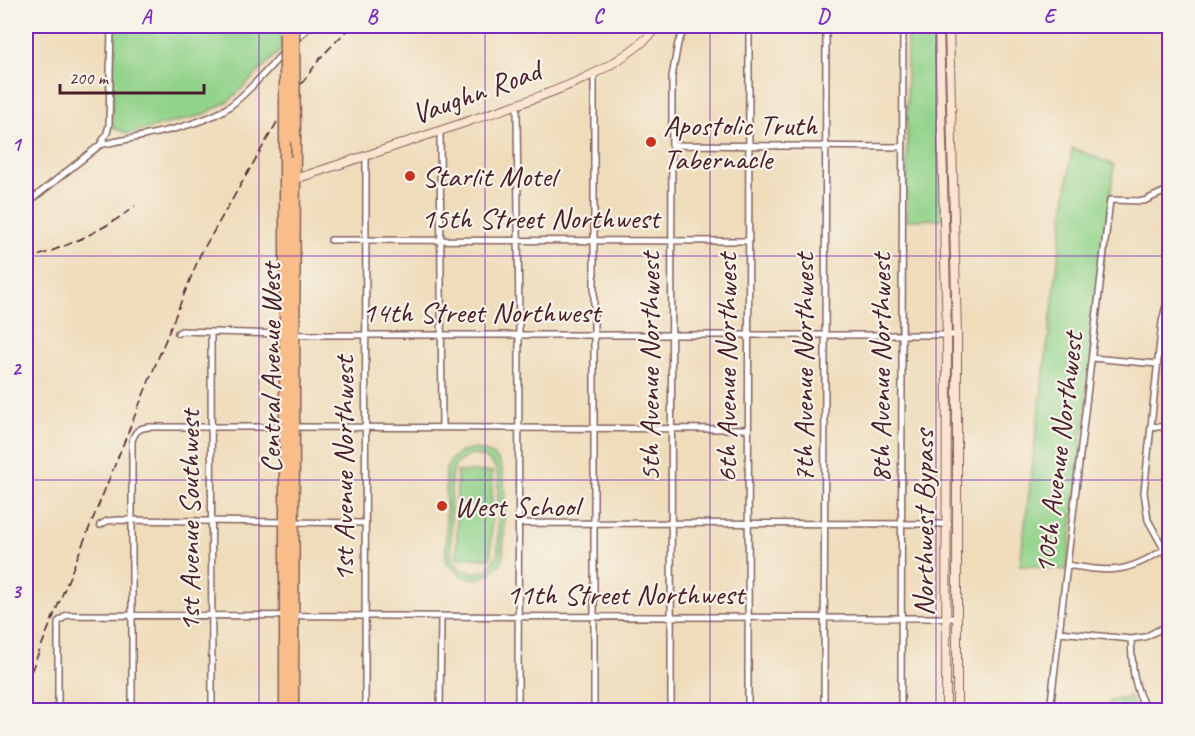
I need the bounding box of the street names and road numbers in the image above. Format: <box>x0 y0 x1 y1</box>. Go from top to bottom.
street label: Vaughn Road <box>407 50 549 133</box>
street label: 15th Street Northwest <box>421 199 662 237</box>
street label: 5th Avenue Northwest <box>630 249 668 482</box>
street label: 6th Avenue Northwest <box>707 250 745 483</box>
street label: 7th Avenue Northwest <box>784 250 822 483</box>
street label: 8th Avenue Northwest <box>861 250 899 483</box>
street label: Central Avenue West <box>251 260 289 473</box>
street label: 14th Street Northwest <box>362 293 603 331</box>
street label: 10th Avenue Northwest <box>1024 327 1092 576</box>
street label: 1st Avenue Northwest <box>324 353 362 582</box>
street label: 1st Avenue Southwest <box>170 407 208 632</box>
street label: Northwest Bypass <box>904 427 942 616</box>
street label: 11th Street Northwest <box>506 575 747 613</box>

